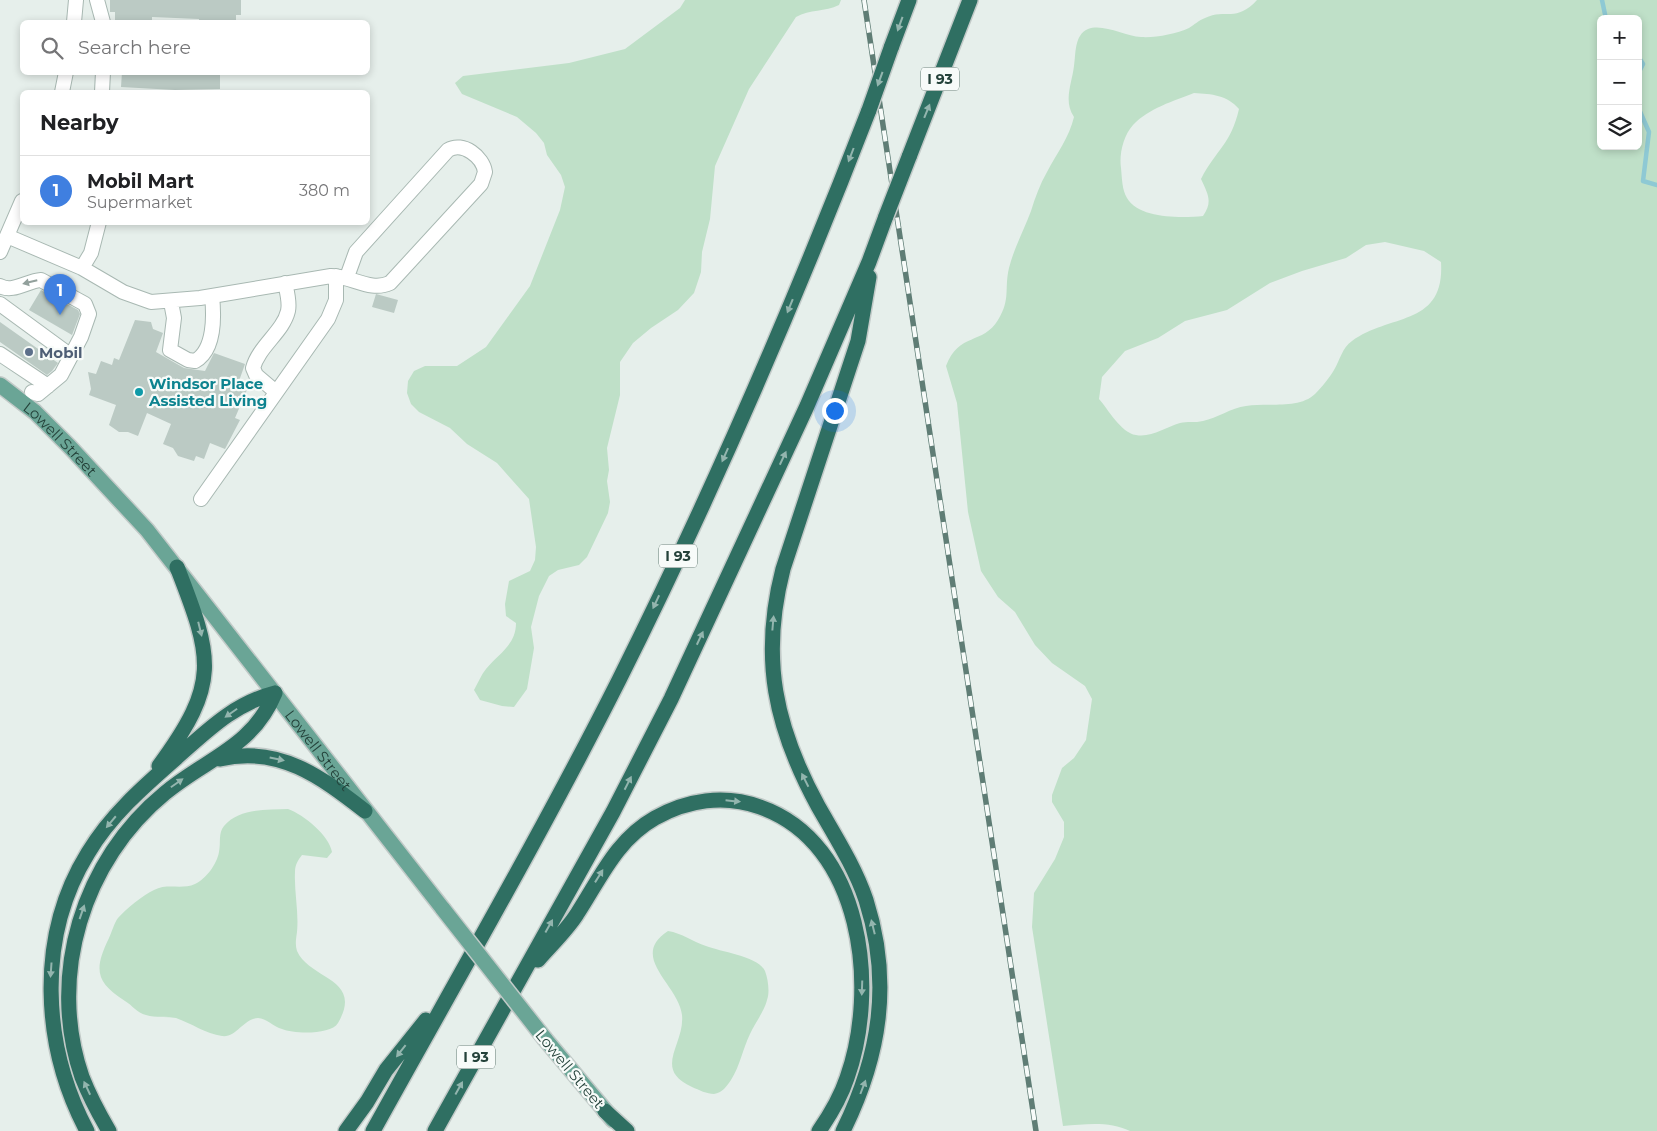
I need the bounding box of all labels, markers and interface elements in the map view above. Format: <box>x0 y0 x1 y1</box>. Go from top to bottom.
map controls <box>1597 15 1642 150</box>
button: + <box>1597 15 1642 60</box>
one-way arrow <box>896 17 904 32</box>
search box <box>20 20 370 75</box>
icon: search <box>38 34 66 62</box>
text: Search here <box>78 36 191 59</box>
button: − <box>1597 60 1642 105</box>
road number: I 93 <box>921 68 959 90</box>
one-way arrow <box>876 72 884 87</box>
one-way arrow <box>924 104 931 119</box>
button: layers <box>1597 105 1642 150</box>
text: Nearby <box>40 110 119 135</box>
one-way arrow <box>847 148 855 163</box>
text: Mobil Mart <box>87 170 194 193</box>
text: 1 <box>53 181 59 200</box>
text: 380 m <box>299 181 350 200</box>
text: Supermarket <box>87 193 193 212</box>
pin: 1 <box>44 274 76 315</box>
one-way arrow <box>22 279 37 287</box>
one-way arrow <box>786 299 794 313</box>
place label: Mobil <box>39 343 83 362</box>
marker: Mobil <box>23 346 35 358</box>
place label: Windsor Place Assisted Living <box>148 374 267 410</box>
marker: Windsor Place Assisted Living <box>133 386 145 398</box>
street label: Lowell Street <box>20 397 101 480</box>
your location <box>822 398 848 424</box>
one-way arrow <box>721 448 729 462</box>
one-way arrow <box>779 451 787 465</box>
road number: I 93 <box>659 544 697 568</box>
one-way arrow <box>652 595 660 609</box>
one-way arrow <box>769 615 777 631</box>
one-way arrow <box>196 621 204 636</box>
one-way arrow <box>696 631 704 645</box>
street label: Lowell Street <box>281 706 356 794</box>
one-way arrow <box>224 708 238 718</box>
one-way arrow <box>269 755 284 763</box>
one-way arrow <box>801 773 809 787</box>
one-way arrow <box>624 776 632 790</box>
one-way arrow <box>171 778 184 788</box>
one-way arrow <box>725 797 741 805</box>
one-way arrow <box>105 815 117 827</box>
one-way arrow <box>595 869 604 882</box>
one-way arrow <box>79 904 87 919</box>
one-way arrow <box>545 919 554 932</box>
one-way arrow <box>868 919 876 934</box>
one-way arrow <box>47 962 55 978</box>
one-way arrow <box>858 981 866 997</box>
street label: Lowell Street <box>531 1026 609 1112</box>
one-way arrow <box>395 1045 406 1058</box>
road number: I 93 <box>457 1046 495 1068</box>
one-way arrow <box>860 1079 867 1094</box>
one-way arrow <box>83 1081 91 1095</box>
one-way arrow <box>455 1081 463 1096</box>

